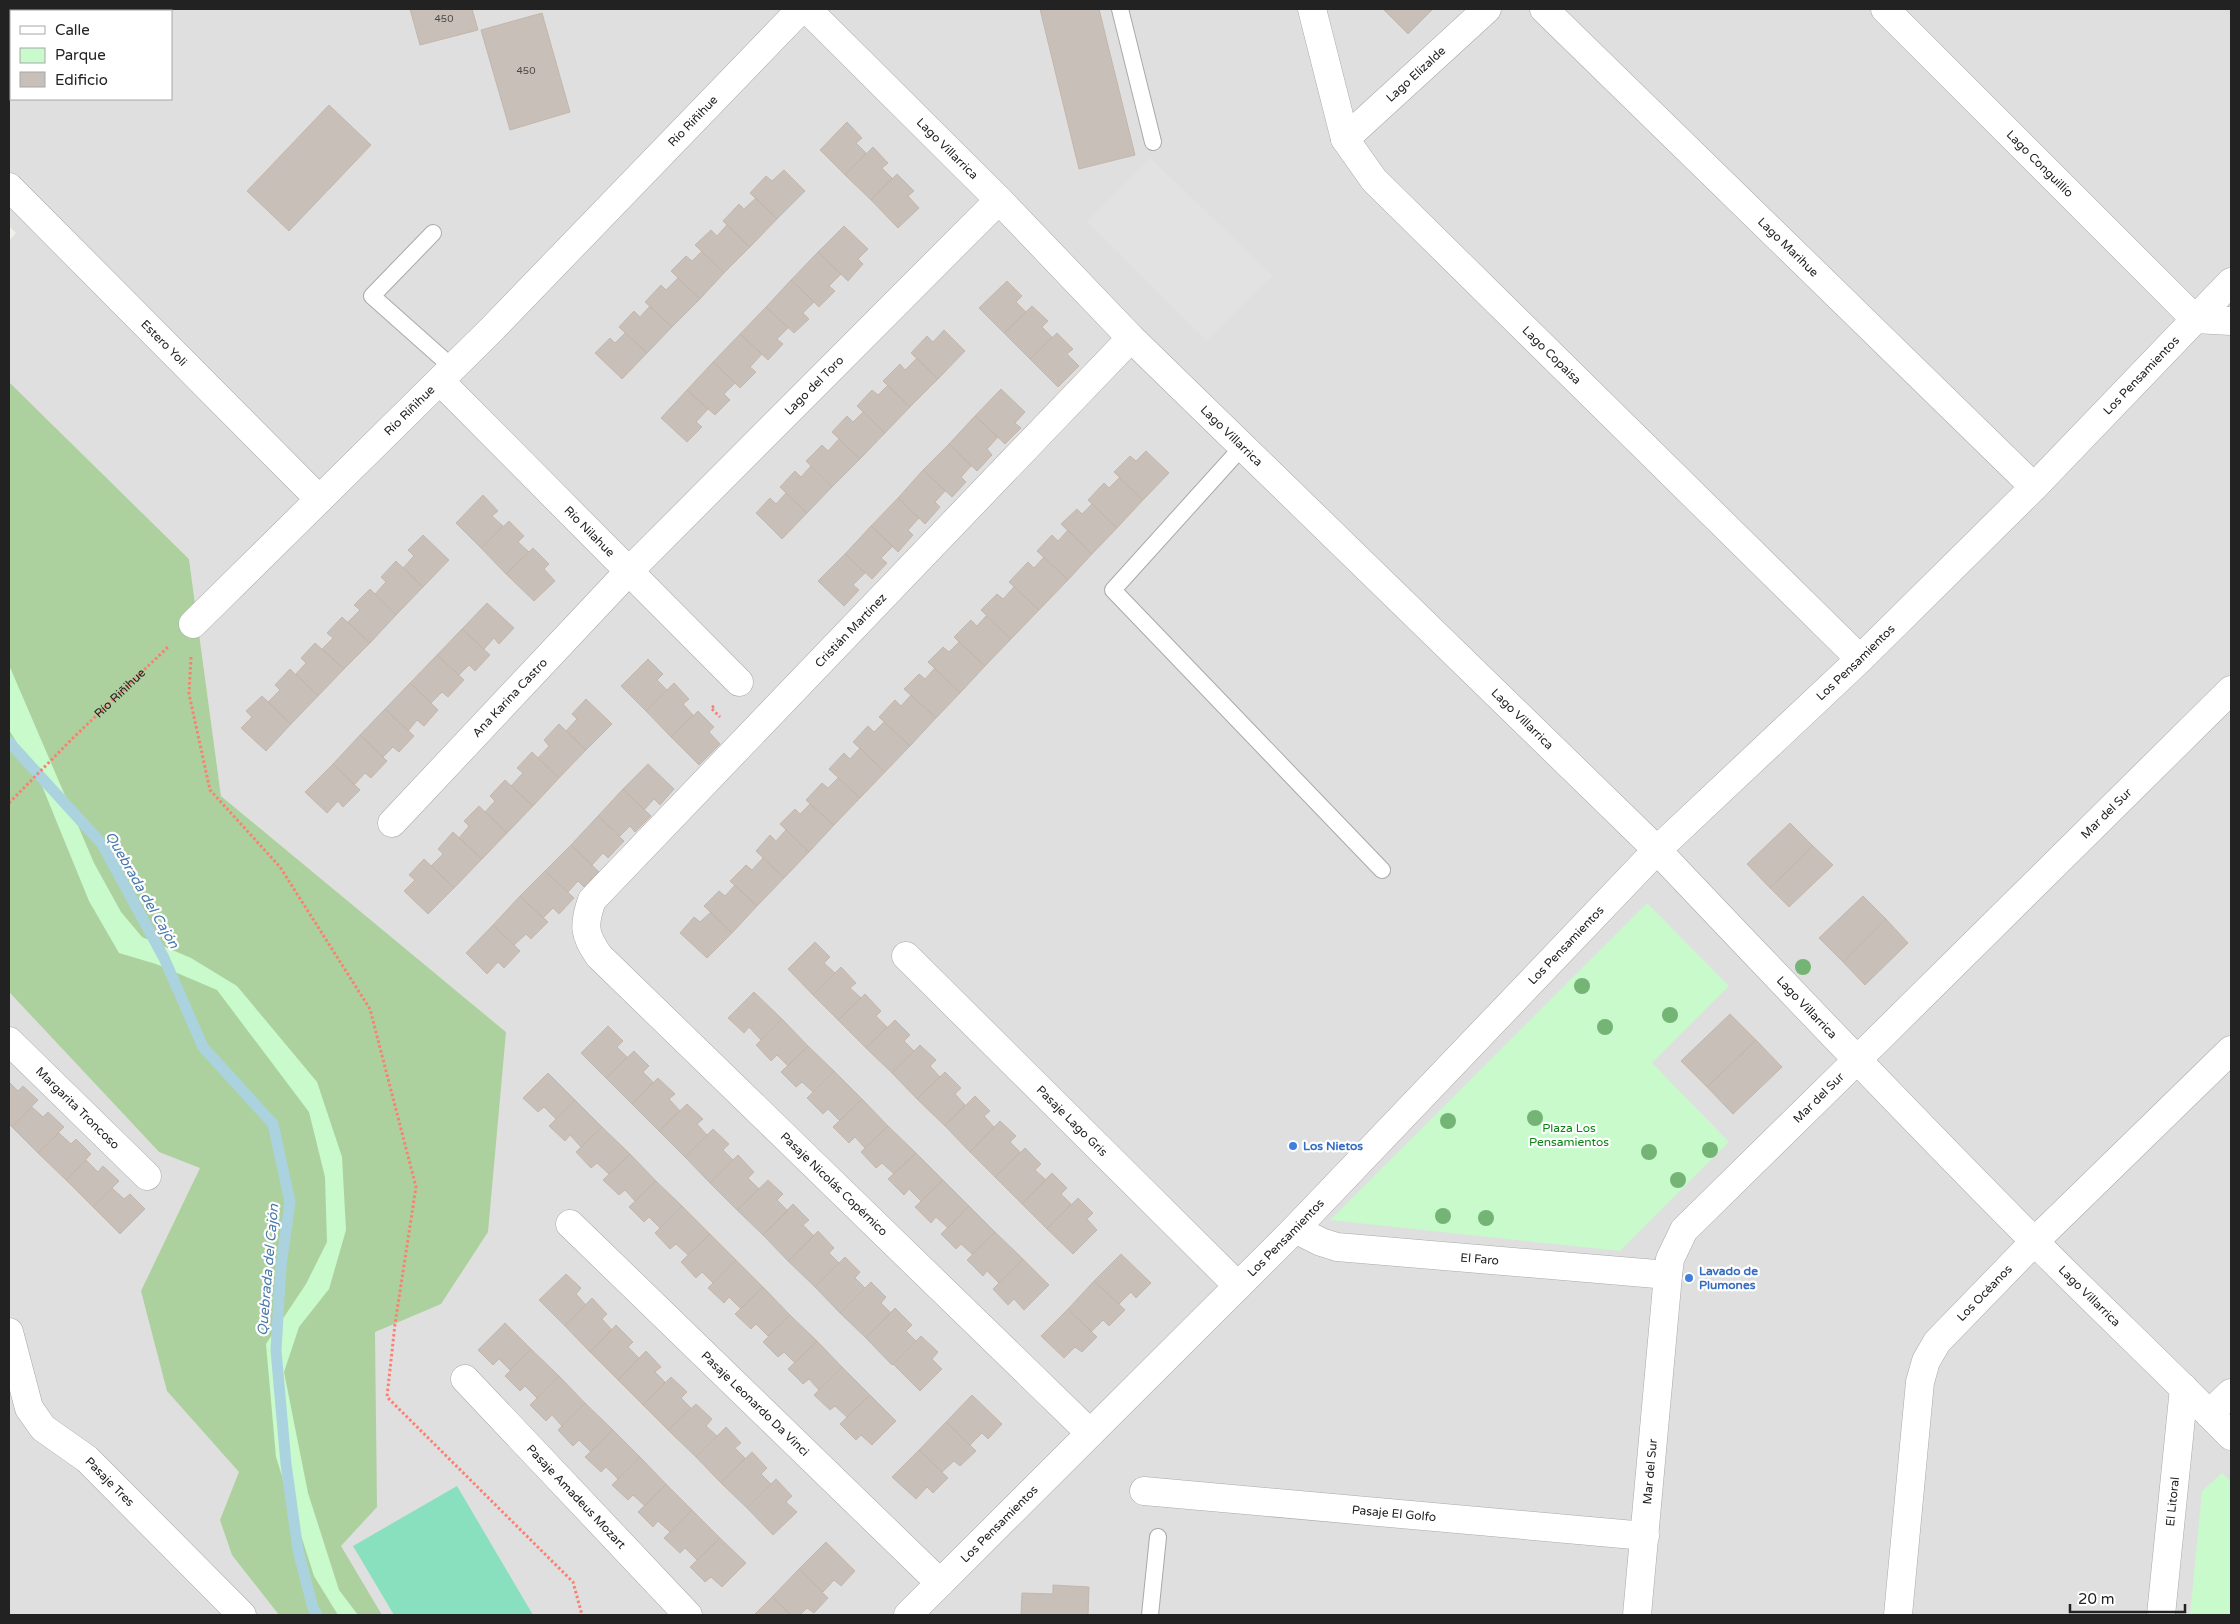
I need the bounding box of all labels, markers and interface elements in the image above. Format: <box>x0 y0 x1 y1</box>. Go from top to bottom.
legend <box>10 10 172 100</box>
house number: 450 <box>435 13 453 25</box>
text: Calle <box>55 21 90 39</box>
street label: Lago Elizalde <box>1383 43 1449 105</box>
text: Parque <box>55 46 106 64</box>
house number: 450 <box>517 65 535 77</box>
text: Edificio <box>55 71 108 89</box>
street label: Río Riñihue <box>665 93 721 149</box>
street label: Lago Villarrica <box>914 115 981 182</box>
street label: Lago Conguillío <box>2004 128 2076 200</box>
street label: Lago Marihue <box>1755 215 1821 280</box>
street label: Estero Yoli <box>138 317 190 369</box>
street label: Lago Copaisa <box>1519 323 1584 387</box>
street label: Los Pensamientos <box>2100 333 2182 417</box>
street label: Lago del Toro <box>782 353 846 418</box>
street label: Río Riñihue <box>381 382 438 438</box>
street label: Lago Villarrica <box>1198 403 1265 469</box>
street label: Río Nilahue <box>561 503 618 560</box>
street label: Cristián Martínez <box>812 591 889 670</box>
street label: Los Pensamientos <box>1814 621 1898 703</box>
street label: Ana Karina Castro <box>470 655 550 740</box>
street label: Río Riñihue <box>91 665 148 721</box>
street label: Lago Villarrica <box>1488 686 1556 752</box>
street label: Mar del Sur <box>2078 785 2135 842</box>
water label: Quebrada del Cajón <box>102 829 183 952</box>
street label: Los Pensamientos <box>1525 903 1607 987</box>
street label: Lago Villarrica <box>1774 973 1840 1042</box>
street label: Margarita Troncoso <box>33 1064 122 1152</box>
street label: Mar del Sur <box>1790 1069 1847 1126</box>
street label: Pasaje Lago Gris <box>1034 1083 1110 1159</box>
park label: Plaza Los Pensamientos <box>1529 1121 1609 1149</box>
street label: Pasaje Nicolás Copérnico <box>778 1129 890 1239</box>
place label: Los Nietos <box>1303 1139 1363 1153</box>
marker: Los Nietos <box>1287 1140 1299 1152</box>
street label: Los Pensamientos <box>1245 1196 1327 1279</box>
water label: Quebrada del Cajón <box>254 1203 282 1337</box>
street label: El Faro <box>1460 1250 1500 1268</box>
street label: Los Océanos <box>1954 1262 2015 1324</box>
street label: Lago Villarrica <box>2056 1263 2123 1329</box>
place label: Lavado de Plumones <box>1699 1264 1758 1292</box>
marker: Lavado de Plumones <box>1683 1272 1695 1284</box>
street label: Pasaje Leonardo Da Vinci <box>699 1348 812 1459</box>
street label: Mar del Sur <box>1640 1438 1660 1505</box>
street label: Pasaje Amadeus Mozart <box>524 1442 629 1552</box>
street label: Pasaje Tres <box>82 1454 137 1509</box>
street label: El Litoral <box>2163 1476 2182 1527</box>
street label: Los Pensamientos <box>958 1482 1041 1565</box>
street label: Pasaje El Golfo <box>1351 1503 1437 1524</box>
scale bar <box>2070 1582 2185 1614</box>
text: 20 m <box>2078 1590 2115 1608</box>

